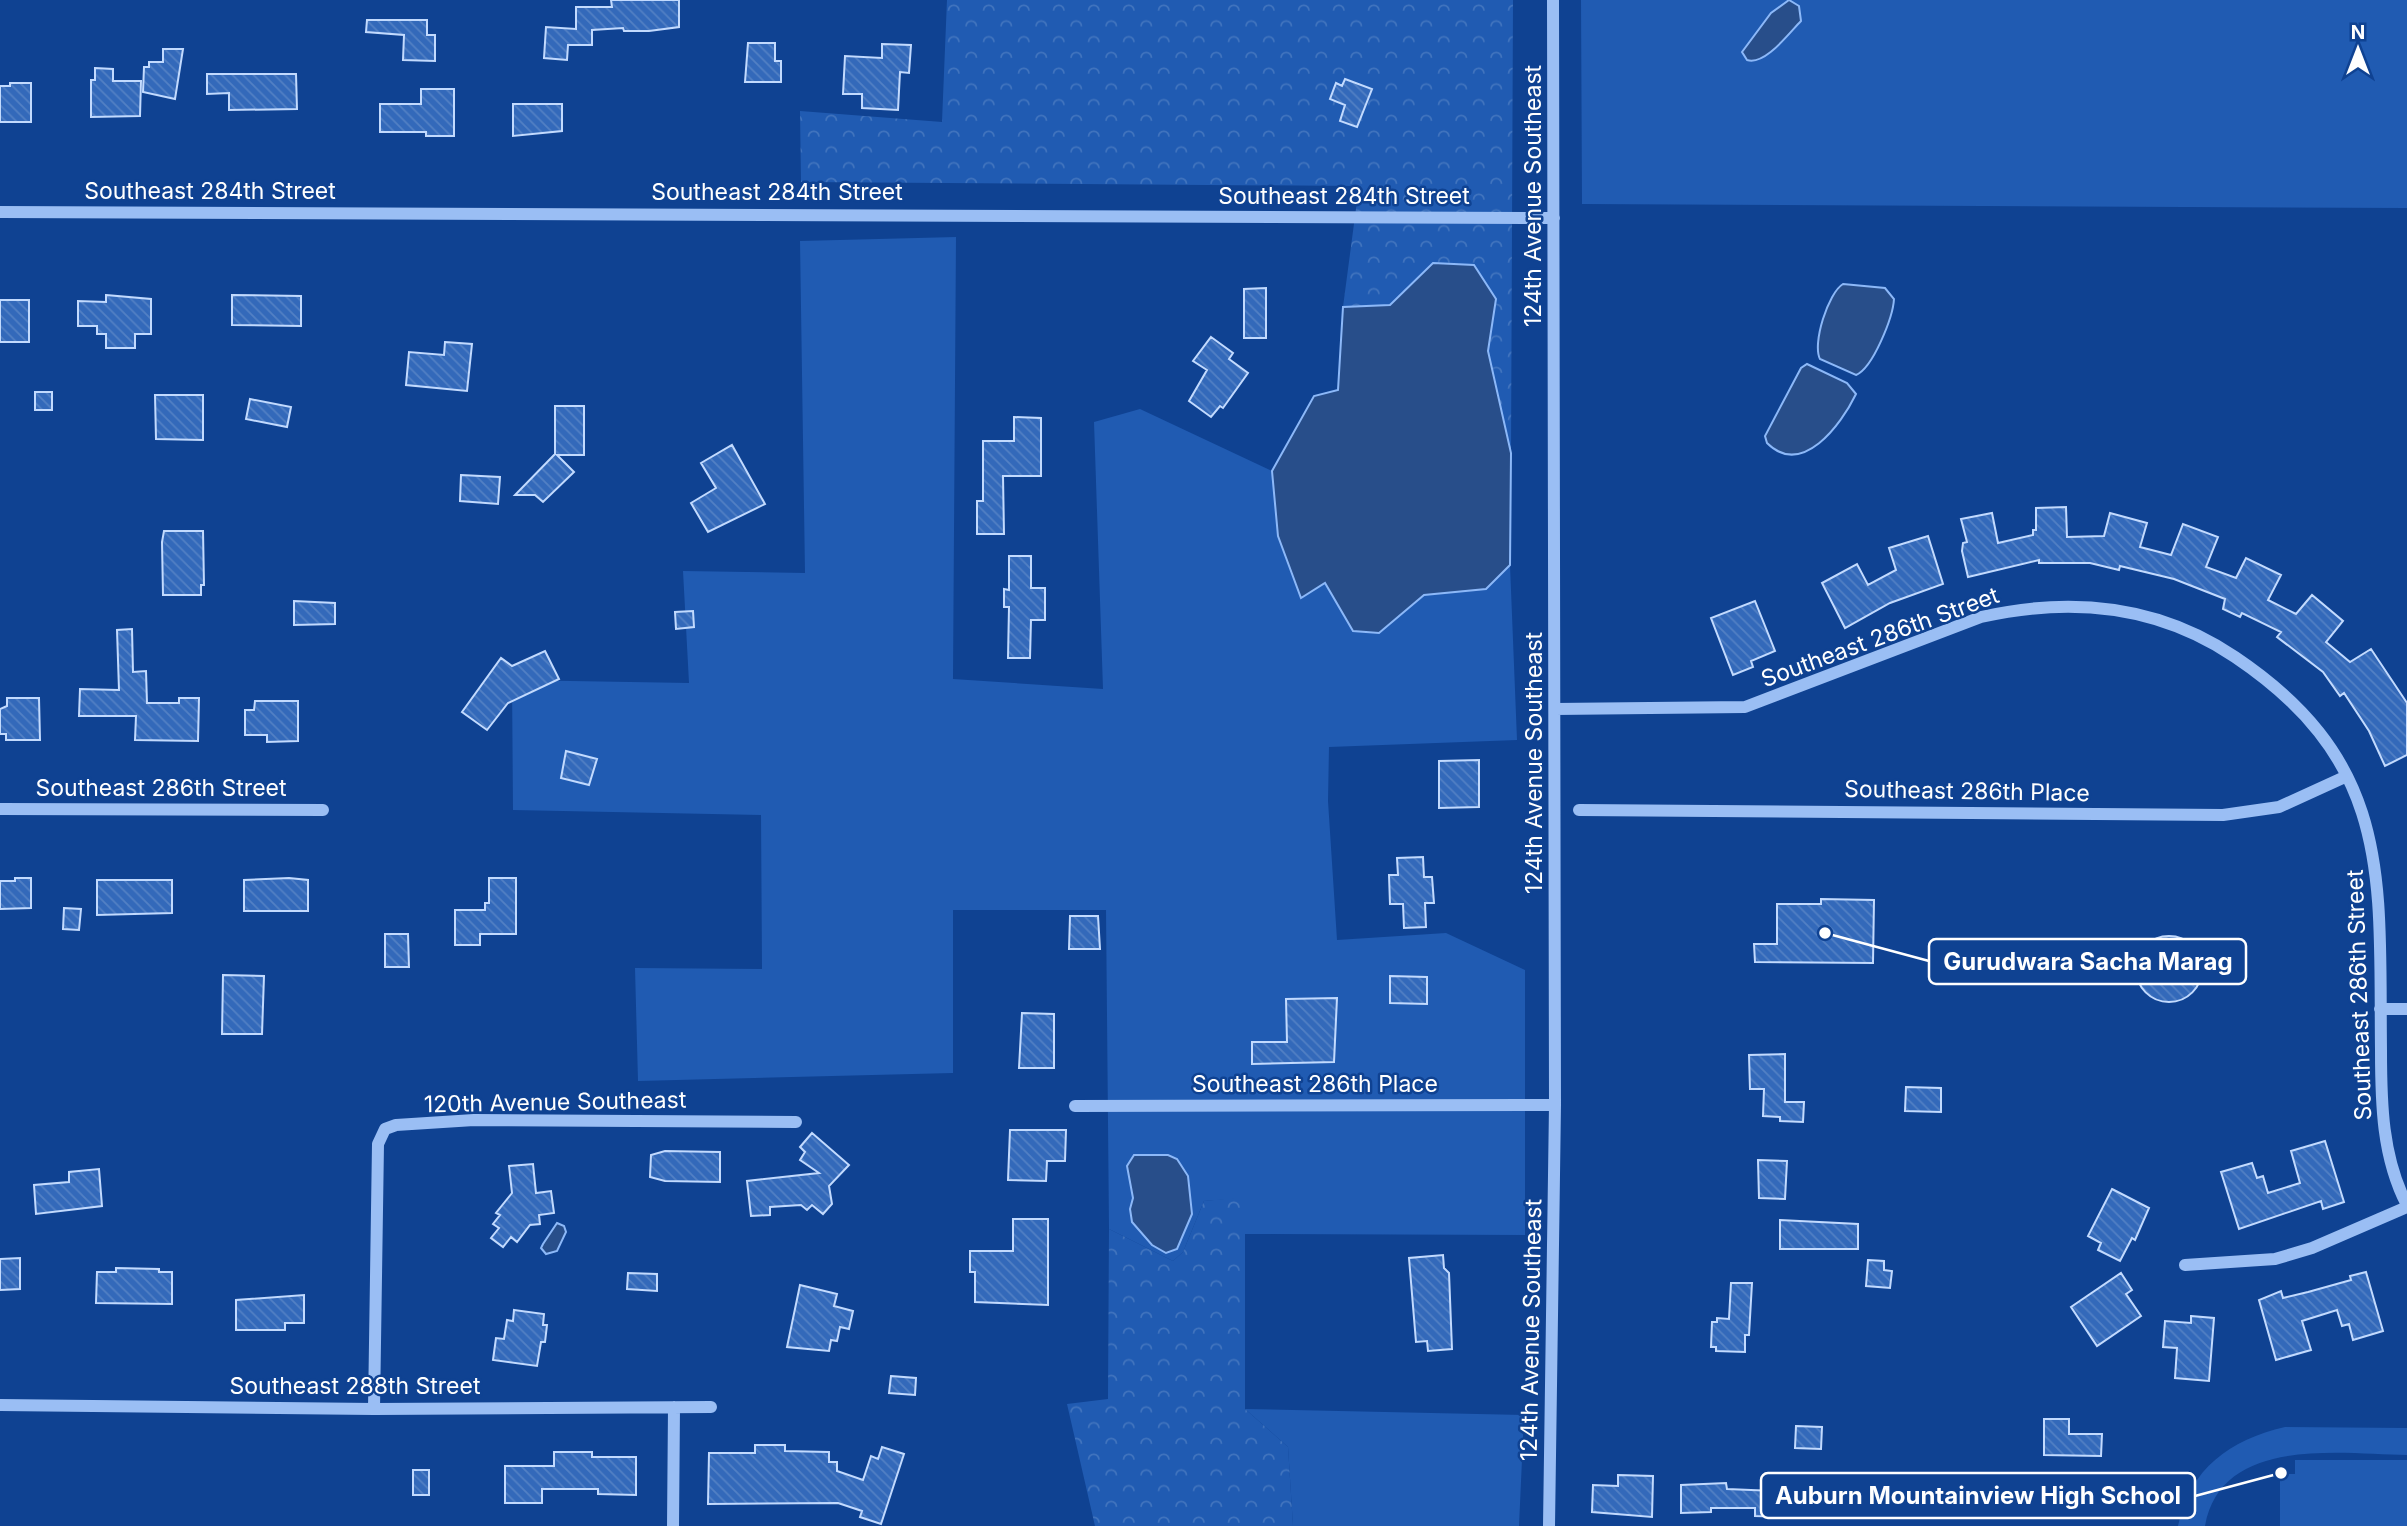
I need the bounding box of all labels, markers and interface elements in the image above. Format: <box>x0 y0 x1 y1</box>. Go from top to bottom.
north arrow <box>2323 14 2393 84</box>
text: N <box>2351 21 2365 44</box>
street label: 124th Avenue Southeast <box>1519 64 1547 327</box>
street label: Southeast 284th Street <box>84 177 336 205</box>
street label: Southeast 284th Street <box>651 178 903 206</box>
street label: Southeast 284th Street <box>1218 182 1470 210</box>
street label: Southeast 286th Street <box>1757 581 2003 693</box>
street label: 124th Avenue Southeast <box>1520 631 1548 894</box>
street label: Southeast 286th Street <box>36 774 287 802</box>
street label: Southeast 286th Place <box>1844 775 2090 807</box>
street label: Southeast 286th Street <box>2341 869 2377 1121</box>
callout: Gurudwara Sacha Marag <box>1929 939 2246 984</box>
text: Gurudwara Sacha Marag <box>1943 947 2233 976</box>
street label: Southeast 286th Place <box>1192 1070 1438 1098</box>
street label: 120th Avenue Southeast <box>423 1086 687 1118</box>
street label: 124th Avenue Southeast <box>1515 1198 1547 1461</box>
street label: Southeast 288th Street <box>230 1372 481 1400</box>
callout: Auburn Mountainview High School <box>1761 1473 2195 1518</box>
text: Auburn Mountainview High School <box>1775 1481 2181 1510</box>

